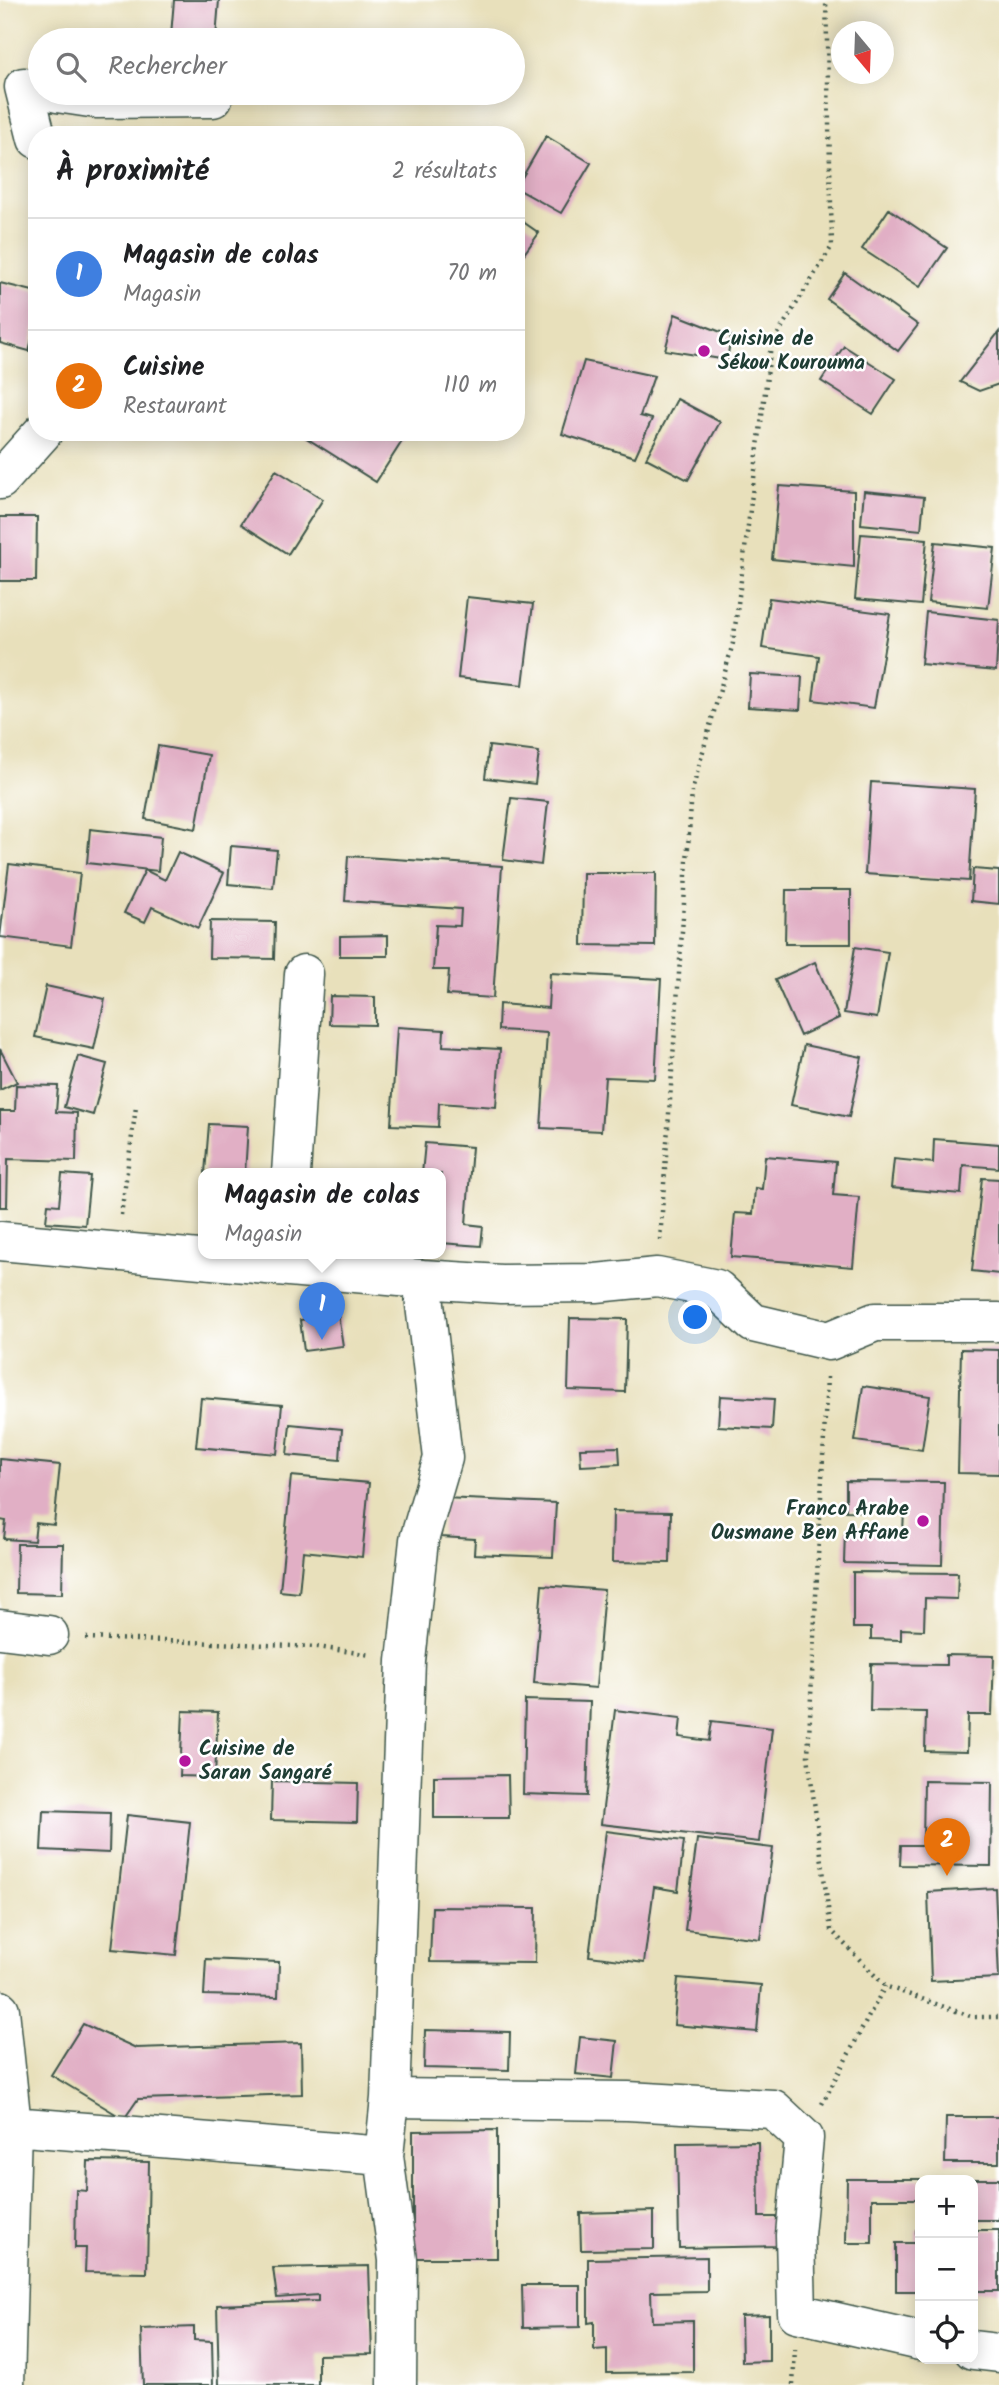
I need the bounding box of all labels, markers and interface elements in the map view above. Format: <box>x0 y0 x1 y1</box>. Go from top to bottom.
north arrow <box>831 21 894 84</box>
search box <box>28 28 525 105</box>
text: Rechercher <box>108 46 227 88</box>
icon: search <box>52 48 90 86</box>
text: À proximité <box>56 148 209 196</box>
text: 2 résultats <box>392 154 497 190</box>
text: Magasin de colas <box>123 235 319 277</box>
text: 1 <box>76 256 82 292</box>
text: 70 m <box>447 256 497 292</box>
text: Magasin <box>123 277 201 313</box>
place label: Cuisine de Sékou Kourouma <box>718 323 865 380</box>
marker: Cuisine de Sékou Kourouma <box>696 343 712 359</box>
text: Cuisine <box>123 347 204 389</box>
text: 2 <box>72 368 86 404</box>
text: 110 m <box>444 368 497 404</box>
text: Restaurant <box>123 389 227 425</box>
popup <box>198 1168 446 1259</box>
text: Magasin de colas <box>224 1175 420 1217</box>
text: Magasin <box>224 1217 302 1253</box>
pin: 1 <box>299 1282 345 1340</box>
your location <box>678 1300 712 1334</box>
place label: Franco Arabe Ousmane Ben Affane <box>711 1493 909 1550</box>
marker: Franco Arabe Ousmane Ben Affane <box>915 1513 931 1529</box>
place label: Cuisine de Saran Sangaré <box>199 1733 333 1790</box>
marker: Cuisine de Saran Sangaré <box>177 1753 193 1769</box>
pin: 2 <box>924 1818 970 1876</box>
map controls <box>915 2175 978 2364</box>
button: + <box>915 2175 978 2238</box>
button: − <box>915 2238 978 2301</box>
button: locate <box>915 2301 978 2364</box>

